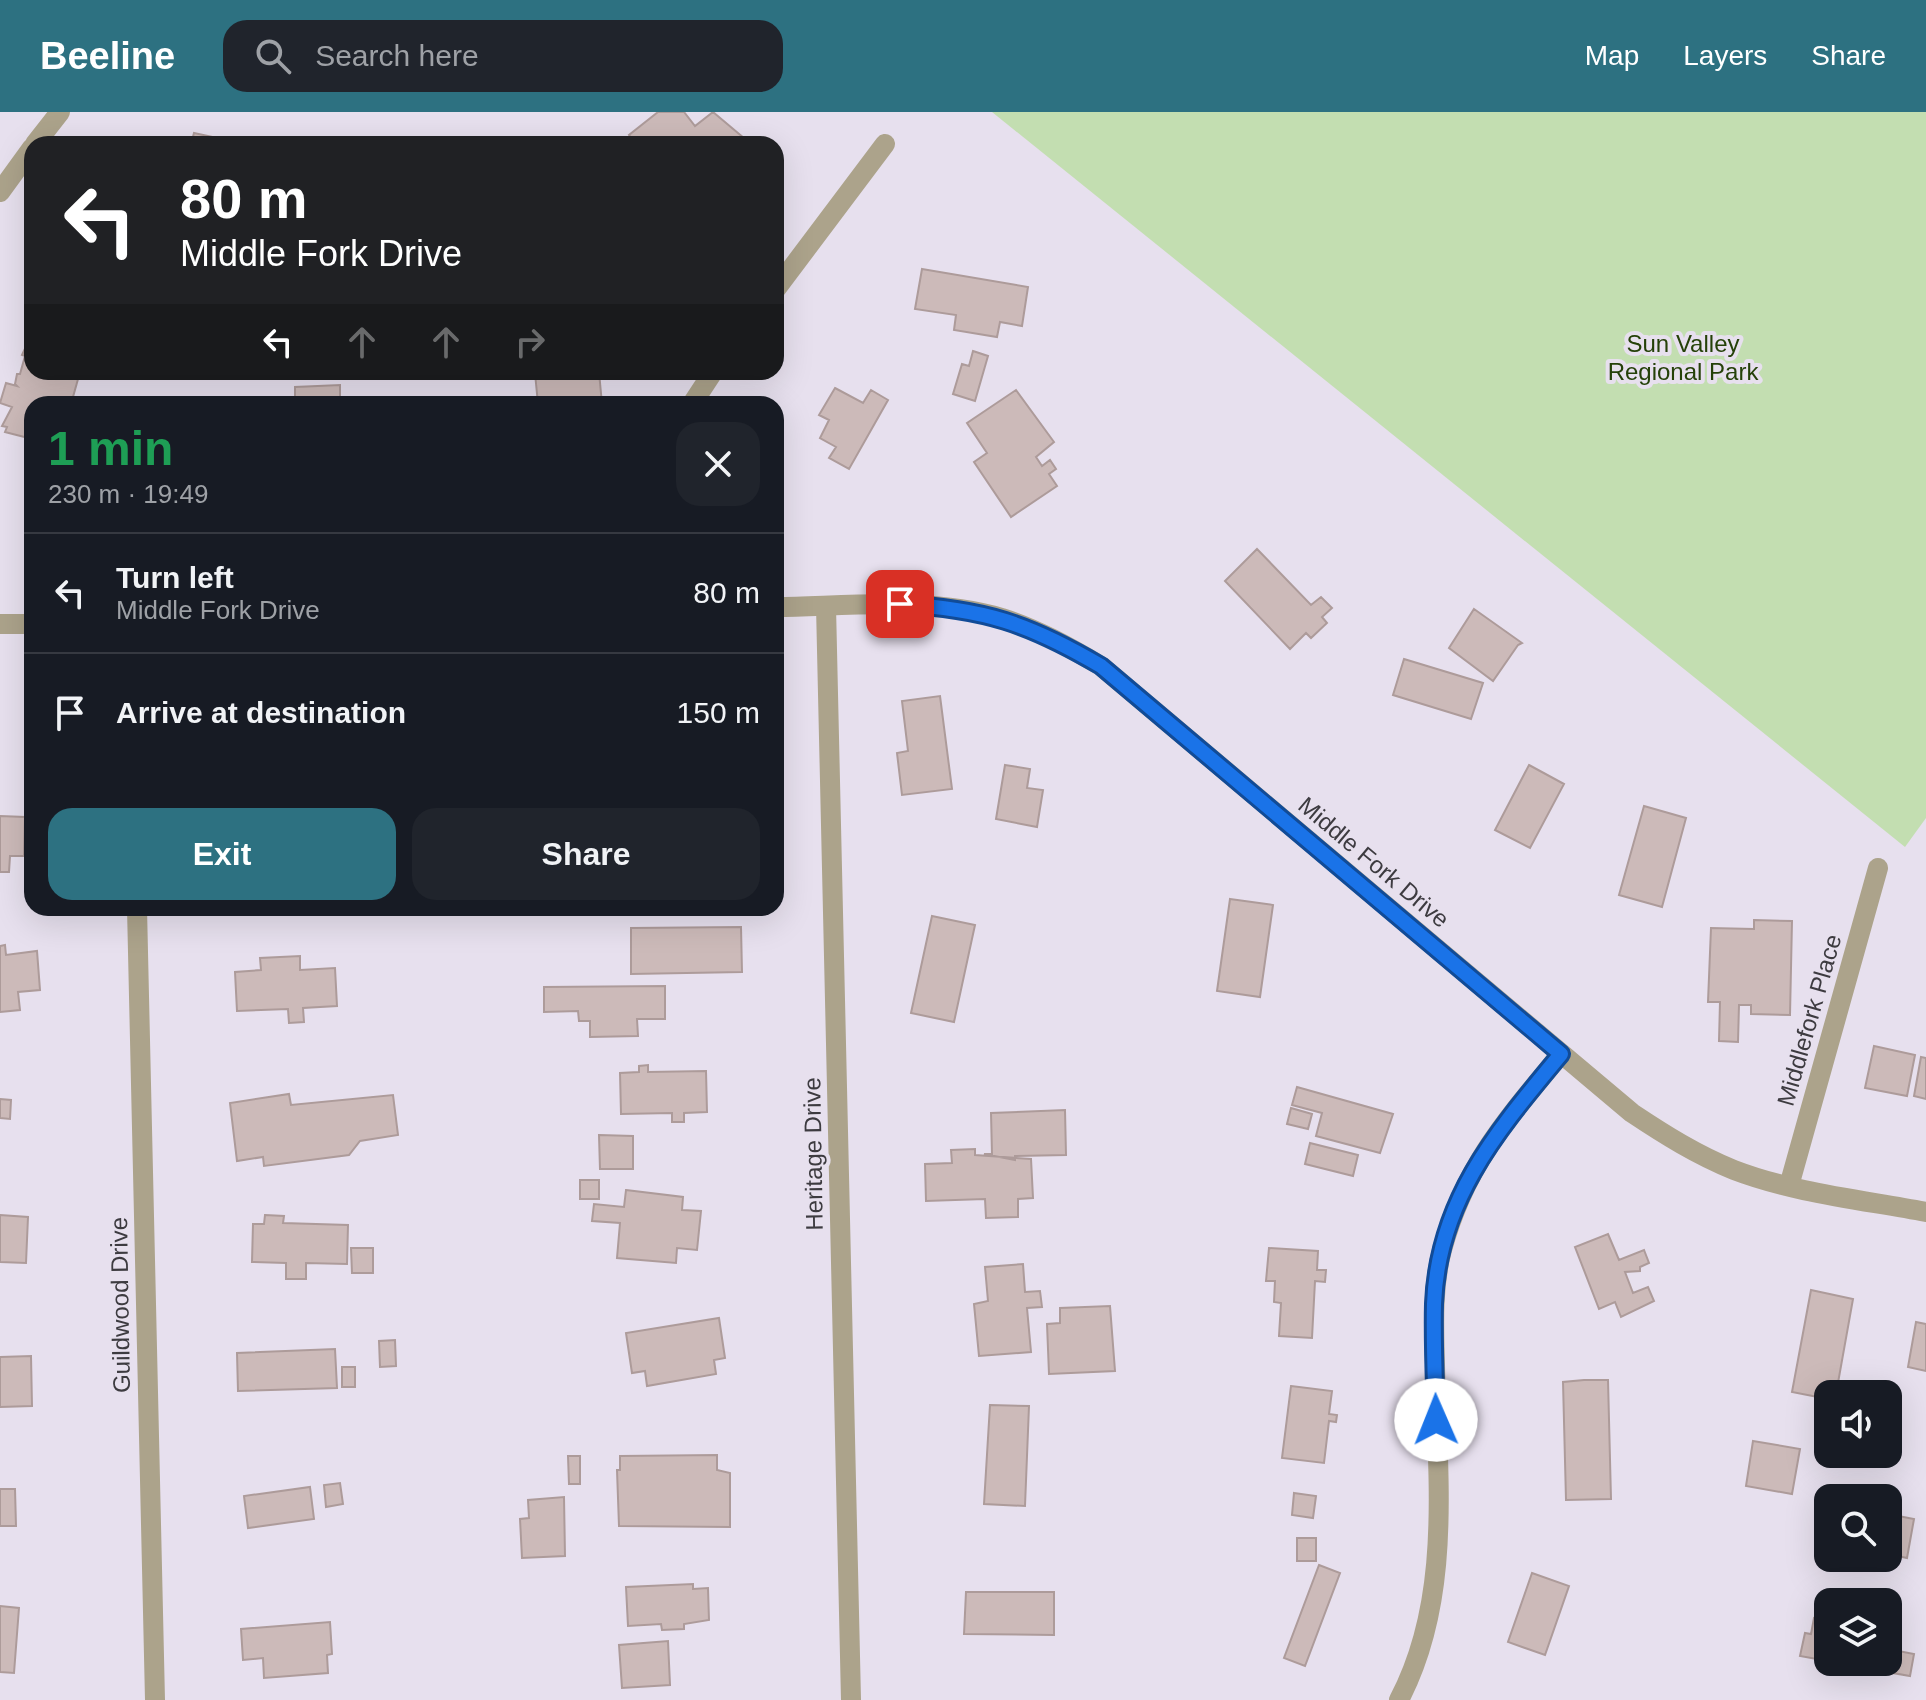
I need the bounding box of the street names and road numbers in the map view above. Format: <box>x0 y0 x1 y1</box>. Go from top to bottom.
street label: Middle Fork Drive <box>1293 791 1455 933</box>
street label: Middlefork Place <box>1772 931 1846 1109</box>
street label: Heritage Drive <box>798 1077 828 1231</box>
street label: Guildwood Drive <box>105 1217 135 1393</box>

